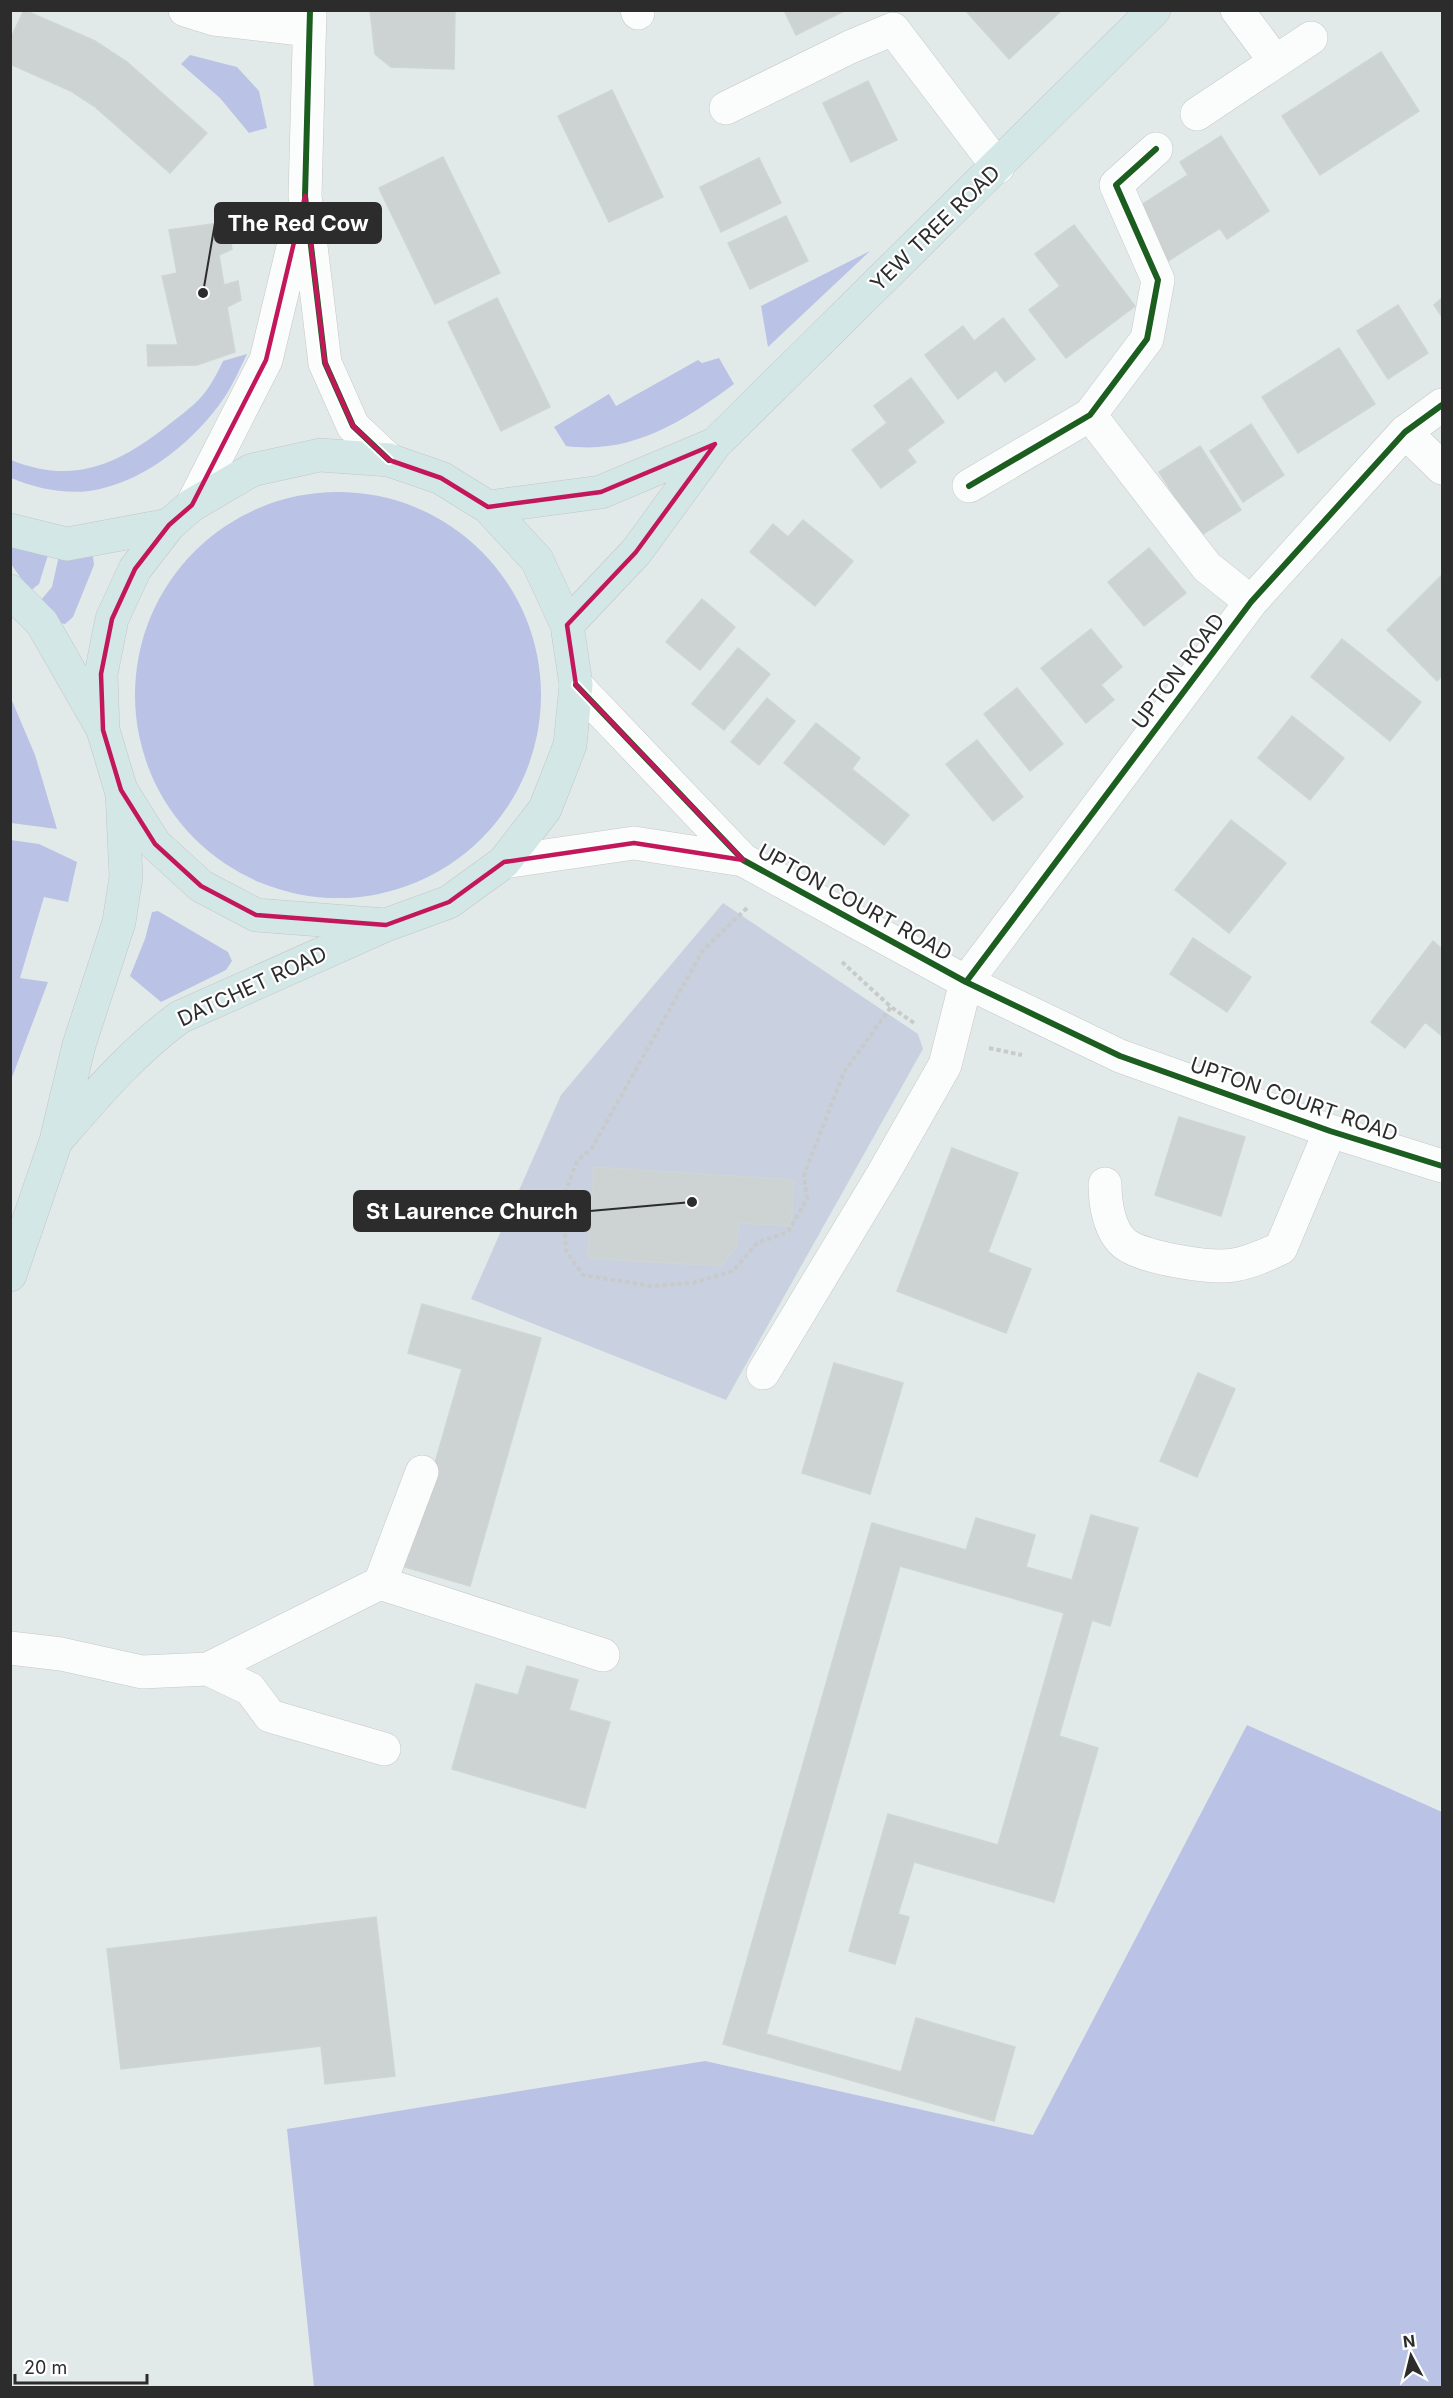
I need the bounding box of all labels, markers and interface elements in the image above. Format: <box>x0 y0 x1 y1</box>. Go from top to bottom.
street label: YEW TREE ROAD <box>865 160 1005 296</box>
callout: The Red Cow <box>215 203 381 243</box>
text: The Red Cow <box>227 210 369 236</box>
street label: UPTON ROAD <box>1126 608 1230 734</box>
street label: UPTON COURT ROAD <box>753 838 957 966</box>
street label: DATCHET ROAD <box>173 941 331 1031</box>
street label: UPTON COURT ROAD <box>1187 1052 1401 1146</box>
callout: St Laurence Church <box>354 1191 590 1231</box>
text: St Laurence Church <box>366 1198 578 1224</box>
north arrow <box>1381 2326 1441 2386</box>
text: N <box>1402 2330 1416 2352</box>
scale bar <box>15 2347 147 2385</box>
text: 20 m <box>24 2357 67 2378</box>

